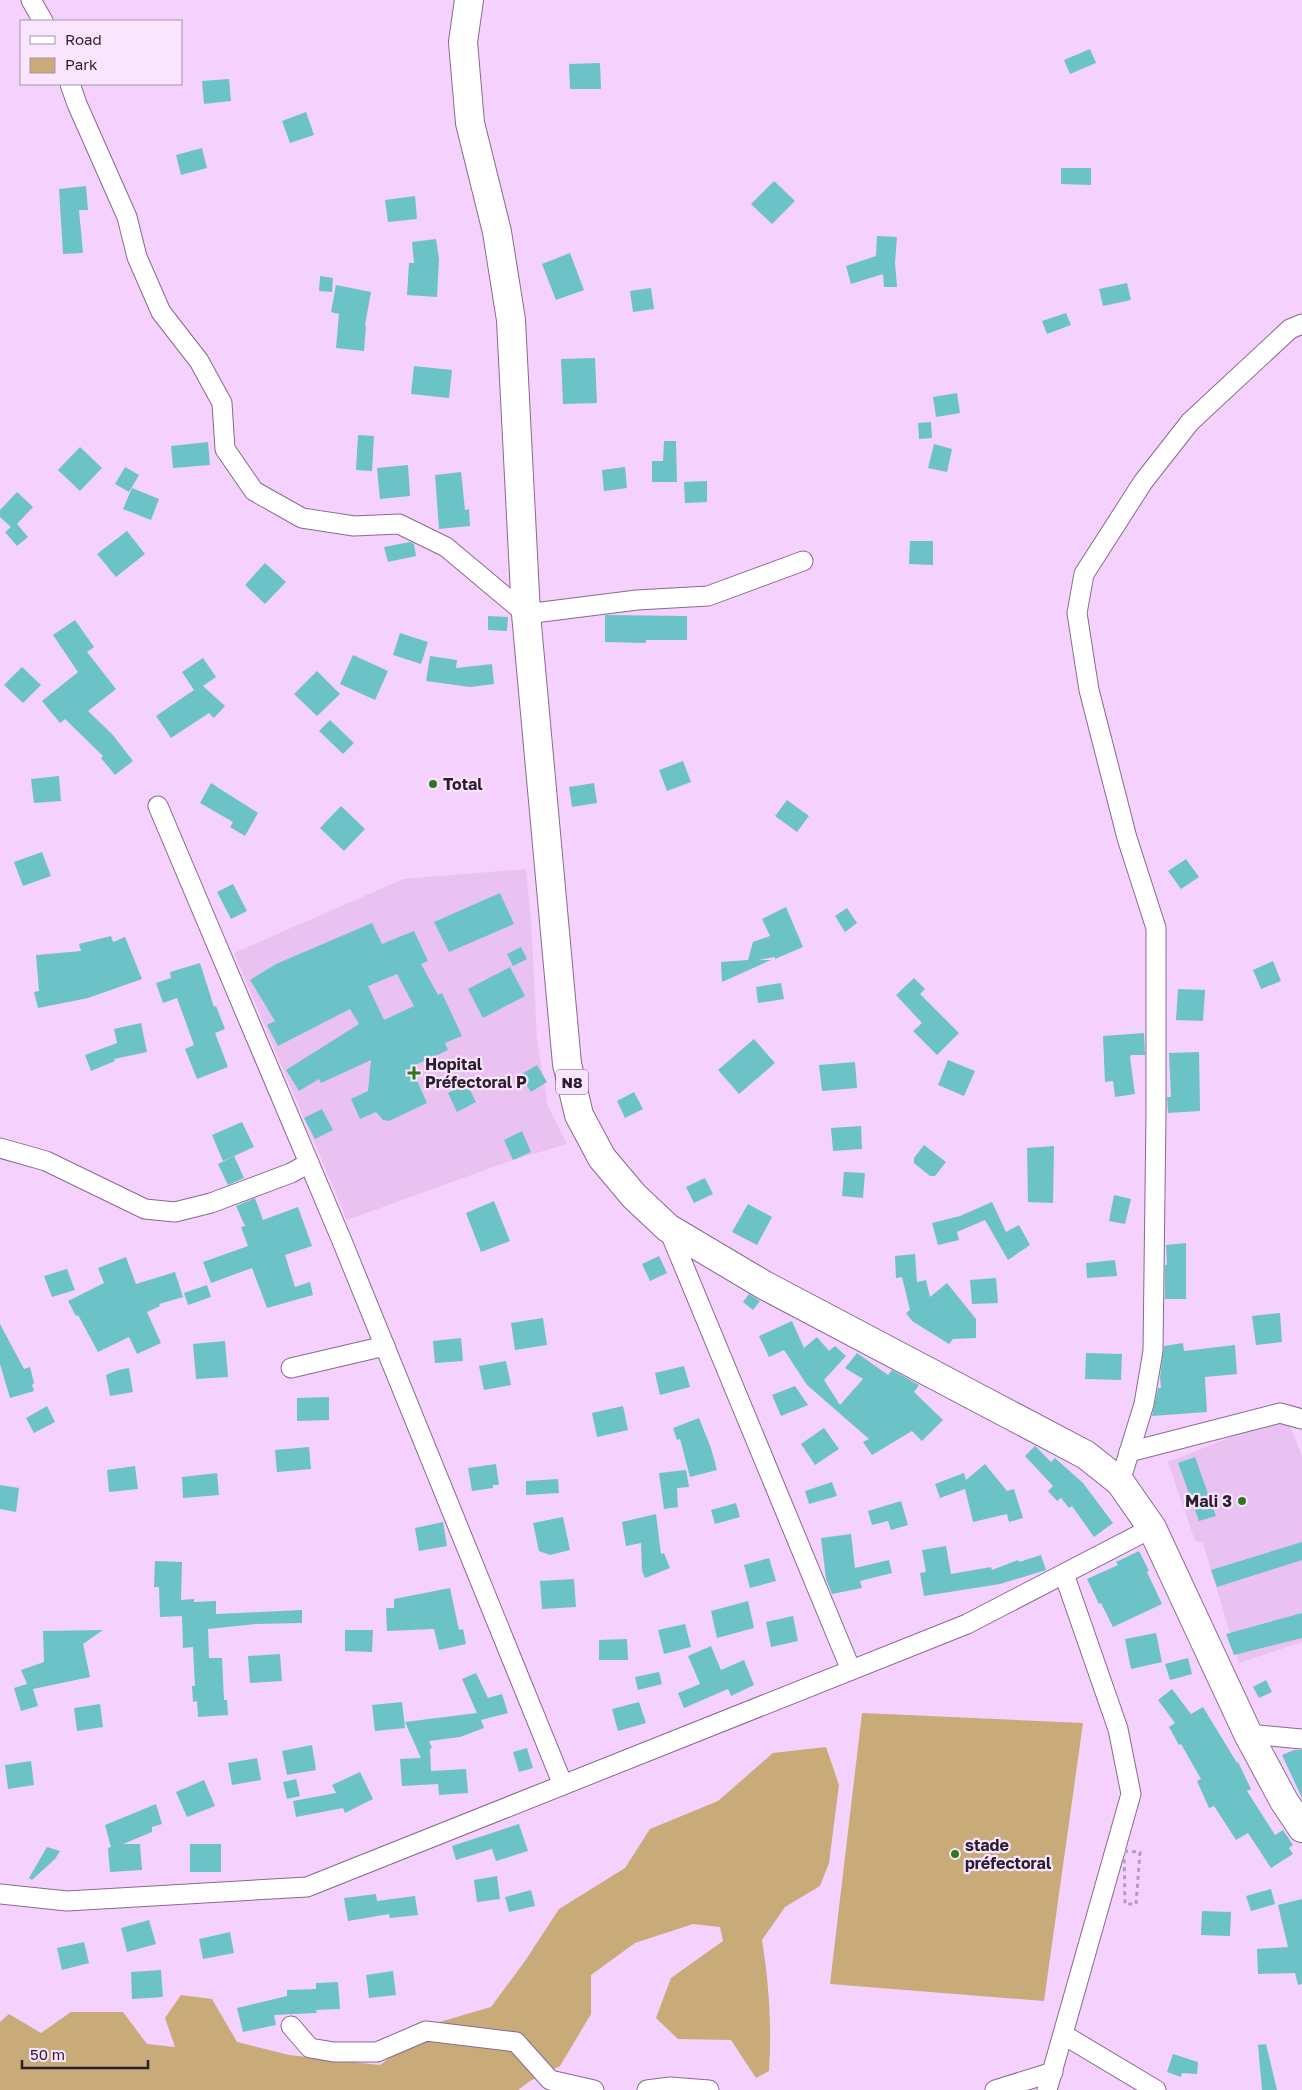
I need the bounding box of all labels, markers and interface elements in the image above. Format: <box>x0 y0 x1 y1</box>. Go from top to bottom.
legend <box>20 20 182 85</box>
text: Road <box>65 30 102 48</box>
text: Park <box>65 55 98 73</box>
place label: Total <box>443 774 483 794</box>
marker: Total <box>427 778 439 790</box>
place label: Hopital Préfectoral P <box>425 1054 527 1092</box>
marker: Hopital Préfectoral P <box>407 1066 421 1080</box>
road number: N8 <box>556 1070 588 1094</box>
place label: Mali 3 <box>1185 1491 1232 1511</box>
marker: Mali 3 <box>1236 1495 1248 1507</box>
place label: stade préfectoral <box>965 1835 1052 1873</box>
marker: stade préfectoral <box>949 1848 961 1860</box>
scale bar <box>22 2038 149 2070</box>
text: 50 m <box>30 2045 65 2063</box>

